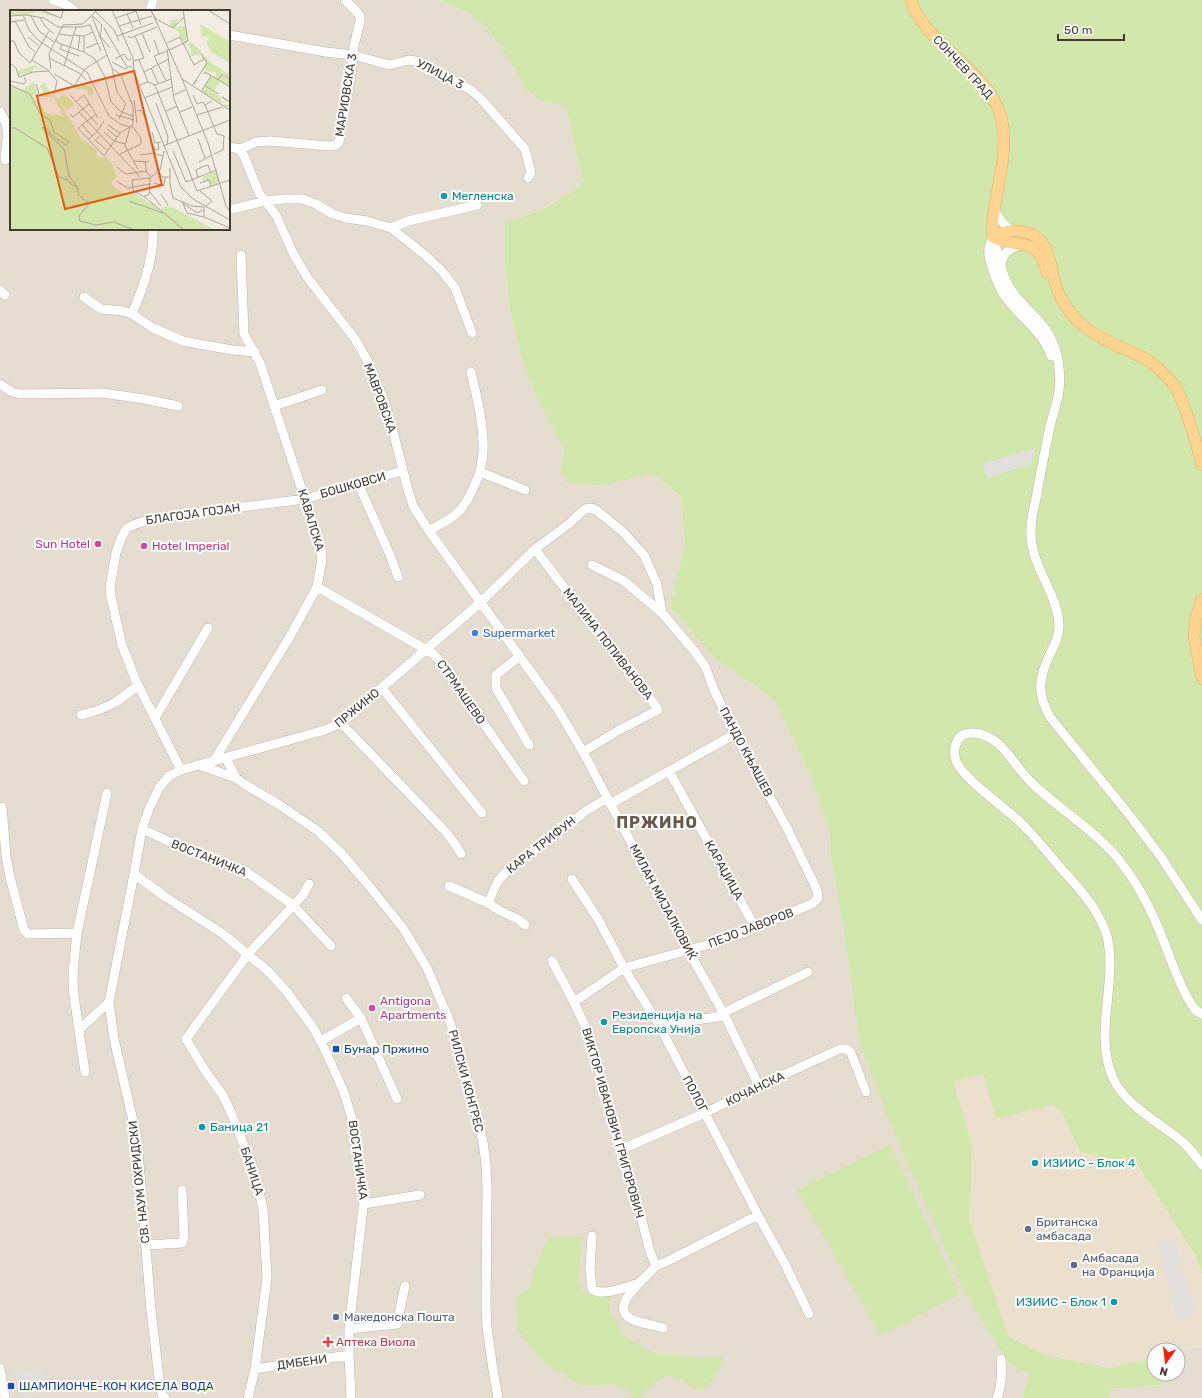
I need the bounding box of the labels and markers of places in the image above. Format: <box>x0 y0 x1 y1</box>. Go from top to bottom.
place label: Мегленска <box>452 189 514 203</box>
marker: Мегленска <box>439 191 449 201</box>
place label: Sun Hotel <box>35 537 90 551</box>
marker: Sun Hotel <box>93 539 103 549</box>
place label: Hotel Imperial <box>152 539 230 553</box>
marker: Hotel Imperial <box>139 541 149 551</box>
place label: Supermarket <box>483 626 556 640</box>
marker: Supermarket <box>470 628 480 638</box>
place label: Antigona Apartments <box>380 994 446 1022</box>
marker: Antigona Apartments <box>367 1003 377 1013</box>
place label: Резиденција на Европска Унија <box>612 1008 702 1036</box>
marker: Резиденција на Европска Унија <box>599 1017 609 1027</box>
place label: Бунар Пржино <box>344 1042 429 1056</box>
marker: Бунар Пржино <box>331 1044 341 1054</box>
place label: Баница 21 <box>210 1120 268 1134</box>
marker: Баница 21 <box>197 1122 207 1132</box>
place label: ИЗИИС - Блок 4 <box>1043 1156 1136 1170</box>
marker: ИЗИИС - Блок 4 <box>1030 1158 1040 1168</box>
place label: Британска амбасада <box>1036 1215 1098 1243</box>
marker: Британска амбасада <box>1023 1224 1033 1234</box>
place label: Амбасада на Франција <box>1082 1251 1155 1279</box>
marker: Амбасада на Франција <box>1069 1260 1079 1270</box>
place label: ИЗИИС - Блок 1 <box>1016 1295 1106 1309</box>
marker: ИЗИИС - Блок 1 <box>1109 1297 1119 1307</box>
place label: Македонска Пошта <box>344 1310 455 1324</box>
marker: Македонска Пошта <box>331 1312 341 1322</box>
place label: Аптека Виола <box>336 1335 416 1349</box>
marker: Аптека Виола <box>323 1337 333 1347</box>
place label: ШАМПИОНЧЕ-КОН КИСЕЛА ВОДА <box>19 1379 214 1393</box>
marker: ШАМПИОНЧЕ-КОН КИСЕЛА ВОДА <box>6 1381 16 1391</box>

